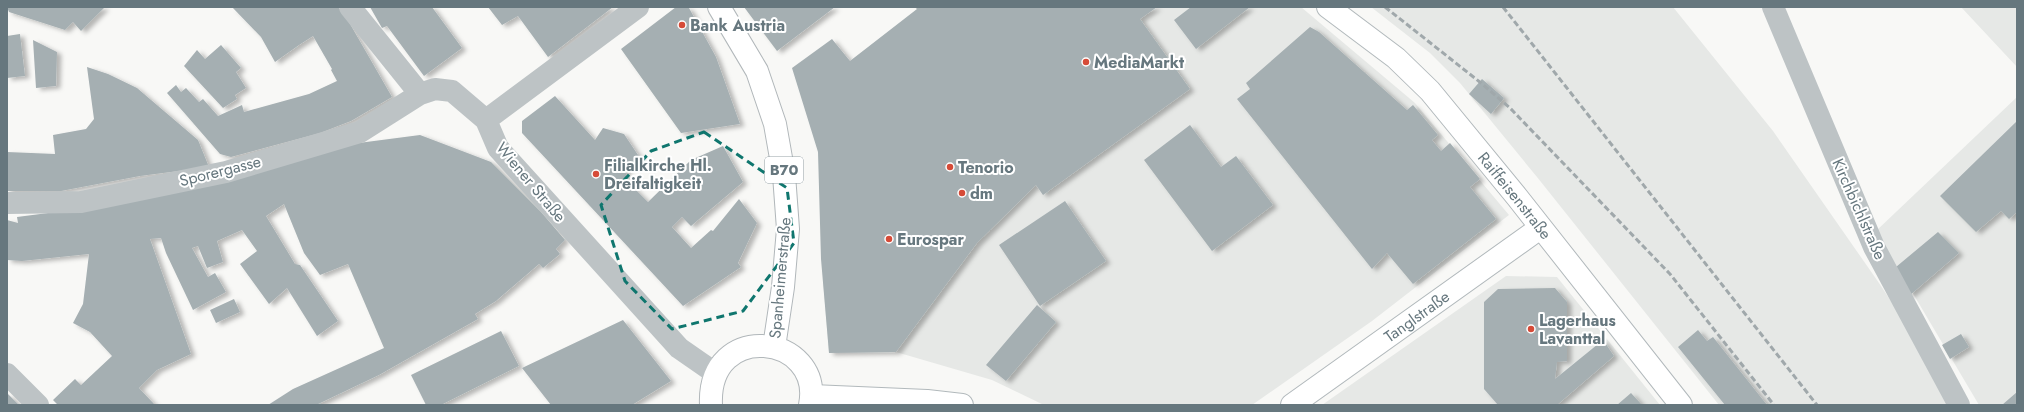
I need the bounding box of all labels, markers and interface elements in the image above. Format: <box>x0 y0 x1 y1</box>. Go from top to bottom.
place label: Bank Austria <box>690 14 785 37</box>
marker: Bank Austria <box>677 20 687 30</box>
place label: MediaMarkt <box>1094 51 1185 74</box>
marker: MediaMarkt <box>1081 57 1091 67</box>
street label: Wiener Straße <box>491 137 571 227</box>
street label: Raiffeisenstraße <box>1473 147 1557 244</box>
street label: Sporergasse <box>177 150 263 192</box>
place label: Filialkirche Hl. Dreifaltigkeit <box>604 154 712 195</box>
street label: Kirchbichlstraße <box>1826 155 1892 263</box>
place label: Tenorio <box>958 156 1014 179</box>
road number: B70 <box>765 157 803 183</box>
marker: Tenorio <box>945 162 955 172</box>
marker: Filialkirche Hl. Dreifaltigkeit <box>591 169 601 179</box>
place label: dm <box>970 182 993 205</box>
marker: dm <box>957 188 967 198</box>
street label: Spanheimerstraße <box>763 216 797 340</box>
place label: Eurospar <box>897 228 964 251</box>
marker: Eurospar <box>884 234 894 244</box>
street label: Tanglstraße <box>1379 285 1454 347</box>
place label: Lagerhaus Lavanttal <box>1539 309 1616 350</box>
marker: Lagerhaus Lavanttal <box>1526 324 1536 334</box>

